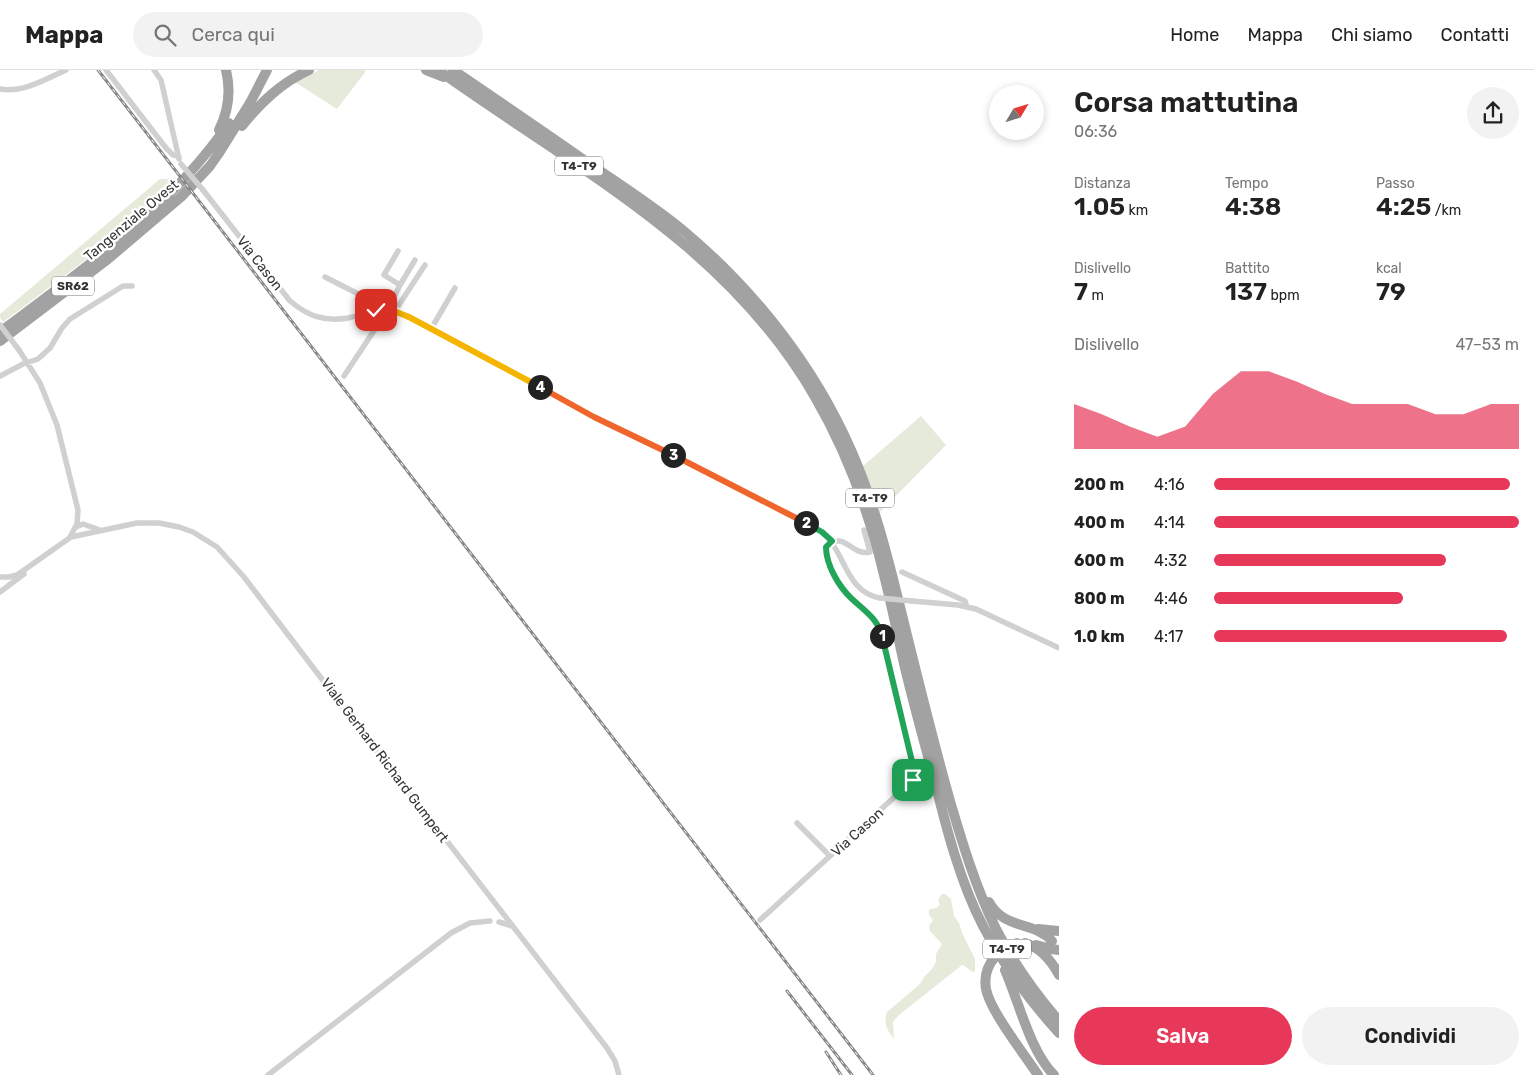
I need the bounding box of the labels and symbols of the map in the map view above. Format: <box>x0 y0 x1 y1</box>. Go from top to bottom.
north arrow <box>989 85 1044 140</box>
road number: T4-T9 <box>555 156 603 175</box>
street label: Tangenziale Ovest <box>81 176 182 265</box>
street label: Via Cason <box>233 233 286 294</box>
road number: SR62 <box>52 277 94 296</box>
pin <box>355 289 397 331</box>
pin: 4 <box>528 374 552 400</box>
pin: 3 <box>660 442 686 468</box>
road number: T4-T9 <box>846 488 894 508</box>
pin: 2 <box>794 510 818 536</box>
pin: 1 <box>870 624 894 648</box>
street label: Viale Gerhard Richard Gumpert <box>317 675 452 846</box>
pin <box>892 759 934 801</box>
street label: Via Cason <box>828 805 887 860</box>
road number: T4-T9 <box>983 940 1031 959</box>

